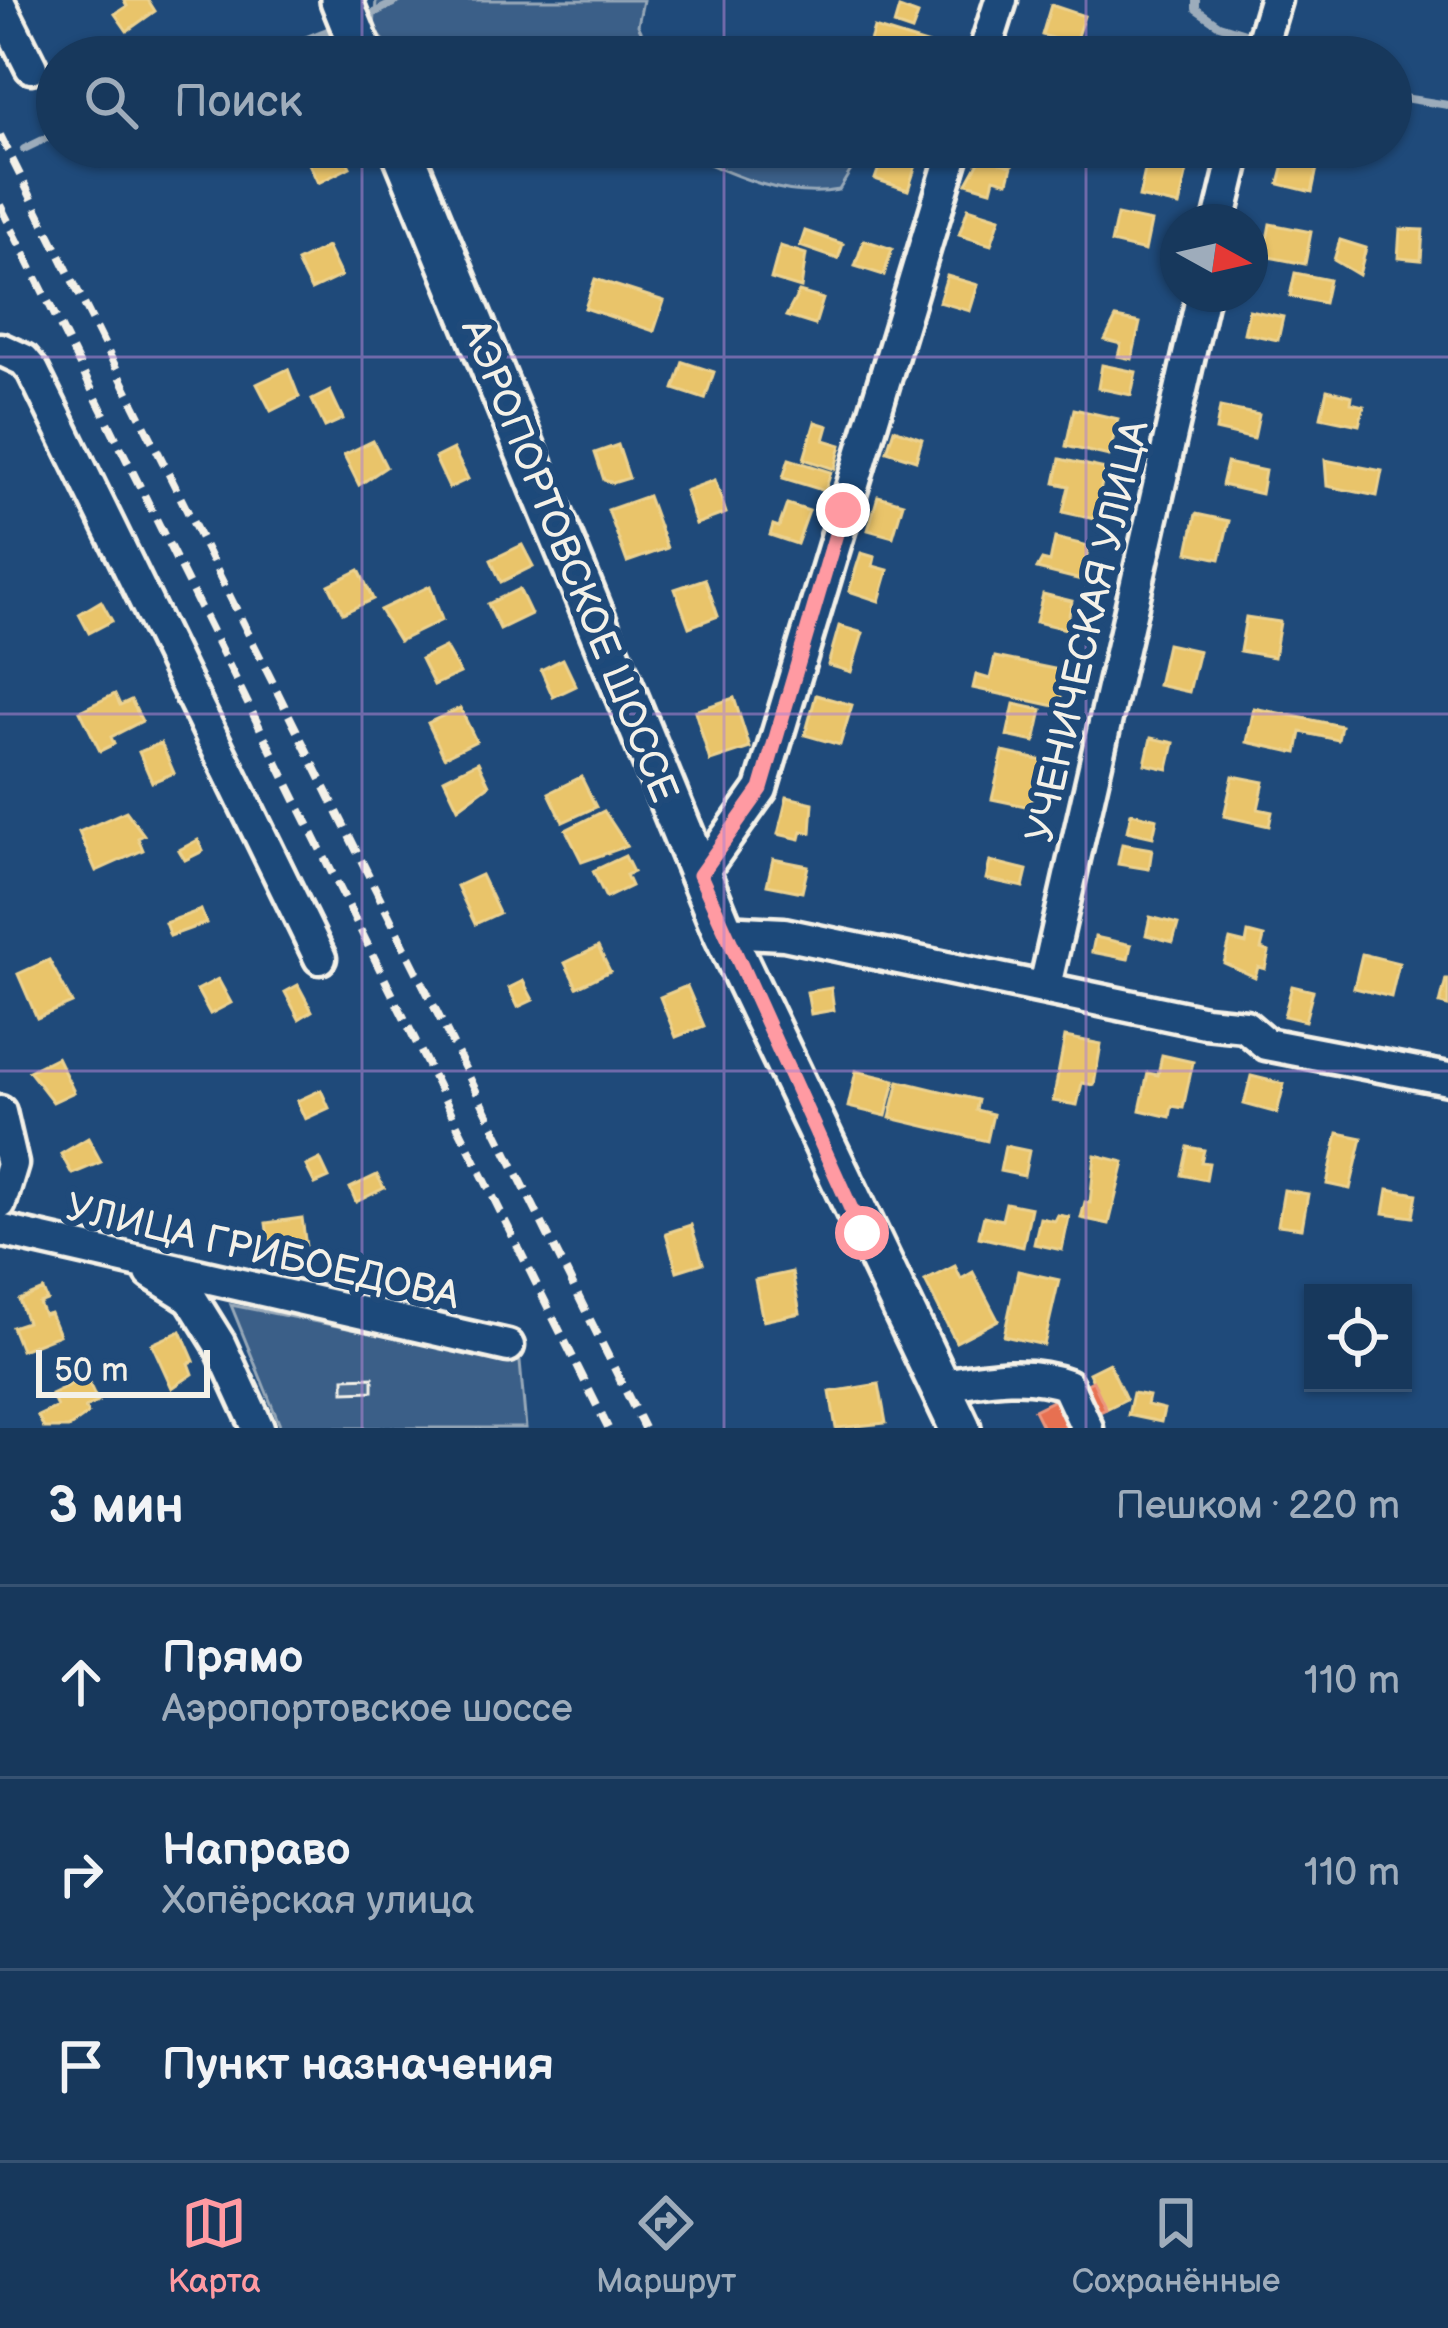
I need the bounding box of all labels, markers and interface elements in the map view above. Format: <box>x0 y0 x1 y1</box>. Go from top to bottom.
search box <box>36 36 1412 168</box>
icon: search <box>78 69 144 135</box>
text: Поиск <box>174 75 302 130</box>
north arrow <box>1160 204 1268 312</box>
street label: АЭРОПОРТОВСКОЕ ШОССЕ <box>450 312 687 809</box>
street label: УЧЕНИЧЕСКАЯ УЛИЦА <box>1017 416 1160 847</box>
route end <box>816 483 870 537</box>
street label: УЛИЦА ГРИБОЕДОВА <box>61 1184 464 1321</box>
route start <box>835 1206 889 1260</box>
map controls <box>1304 1284 1412 1392</box>
button: locate <box>1304 1284 1412 1392</box>
scale bar <box>36 1344 210 1397</box>
text: 50 m <box>54 1351 129 1391</box>
text: 3 мин <box>48 1476 184 1537</box>
text: Пешком · 220 m <box>1116 1483 1400 1530</box>
text: Прямо <box>162 1631 303 1686</box>
icon: ahead <box>48 1649 114 1715</box>
text: 110 m <box>1304 1658 1400 1705</box>
text: Аэропортовское шоссе <box>162 1686 573 1733</box>
text: Направо <box>162 1823 351 1878</box>
icon: right <box>48 1841 114 1907</box>
text: 110 m <box>1304 1850 1400 1897</box>
text: Хопёрская улица <box>162 1878 474 1925</box>
icon: arrive <box>48 2033 114 2099</box>
text: Пункт назначения <box>162 2038 554 2093</box>
tab: Карта <box>168 2190 261 2302</box>
tab: Маршрут <box>596 2190 736 2302</box>
tab: Сохранённые <box>1072 2190 1280 2302</box>

